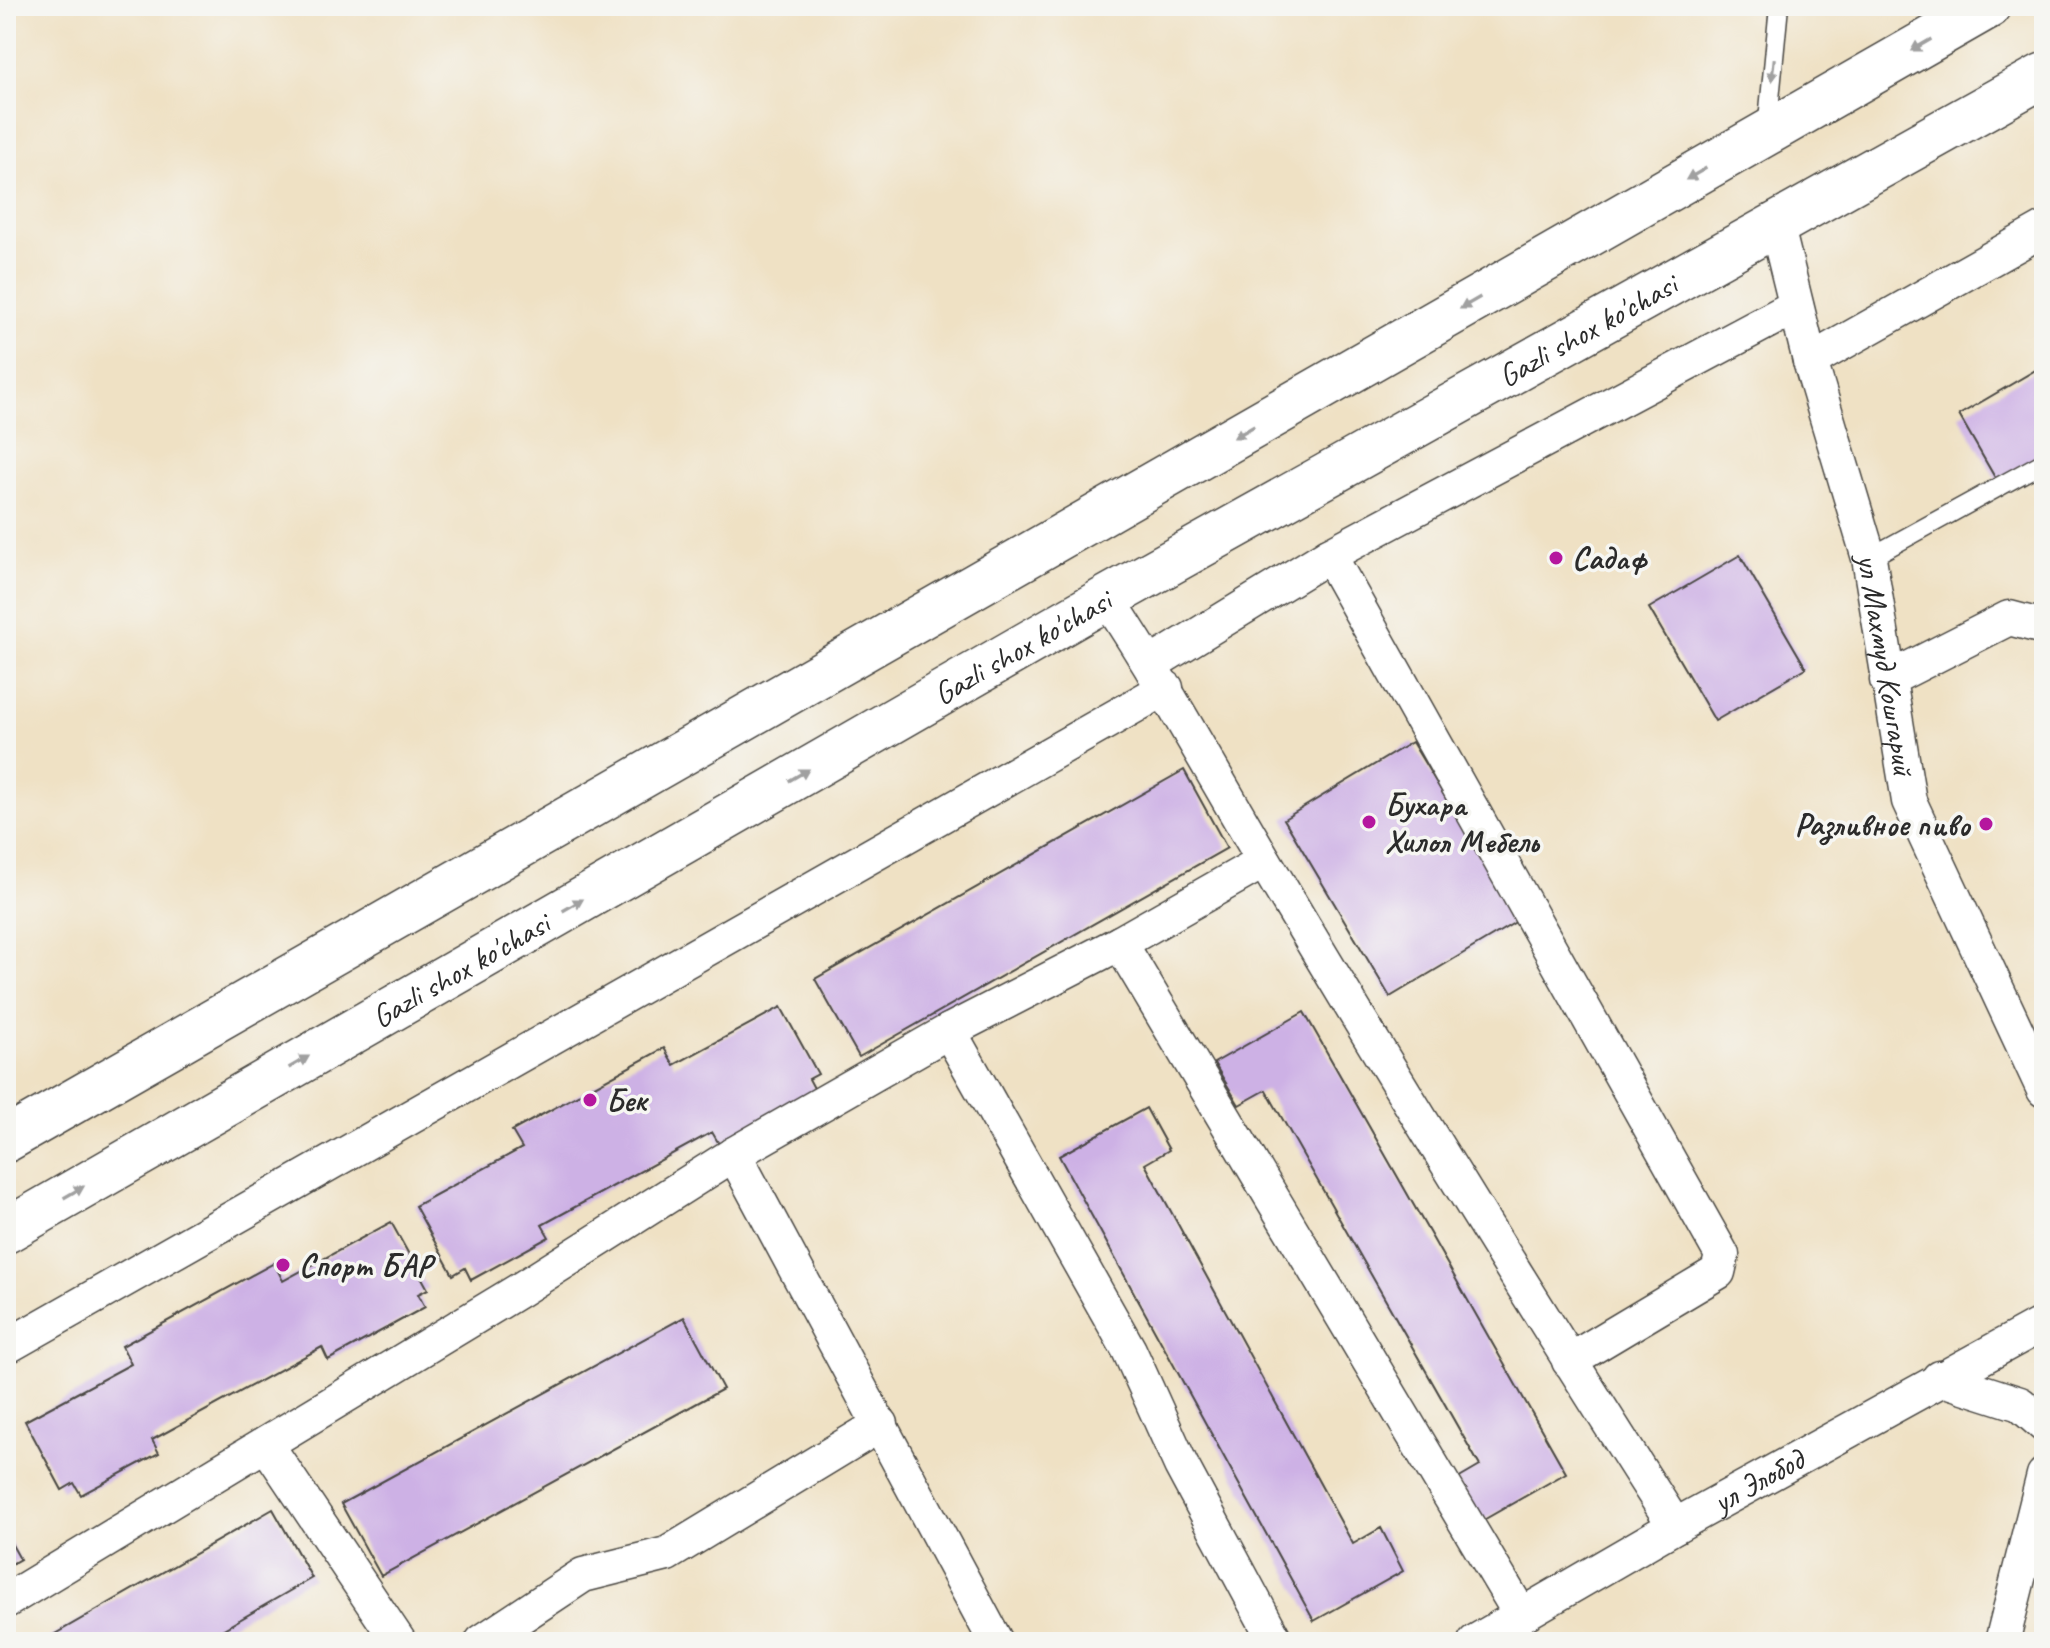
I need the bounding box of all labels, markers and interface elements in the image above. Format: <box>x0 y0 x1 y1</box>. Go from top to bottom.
one-way arrow <box>1910 38 1932 52</box>
one-way arrow <box>1766 58 1779 83</box>
one-way arrow <box>1684 167 1707 181</box>
street label: Gazli shox ko'chasi <box>1491 262 1687 396</box>
one-way arrow <box>1459 296 1481 310</box>
one-way arrow <box>1233 425 1255 439</box>
place label: Садаф <box>1572 538 1648 579</box>
marker: Садаф <box>1547 549 1565 567</box>
street label: ул Махмуд Кошгарий <box>1848 549 1925 780</box>
street label: Gazli shox ko'chasi <box>926 578 1122 714</box>
one-way arrow <box>787 768 810 782</box>
place label: Бухара Хилол Мебель <box>1385 784 1540 862</box>
place label: Разливное пиво <box>1795 804 1971 846</box>
marker: Бухара Хилол Мебель <box>1360 813 1378 831</box>
marker: Разливное пиво <box>1977 815 1995 833</box>
one-way arrow <box>562 898 584 912</box>
street label: Gazli shox ko'chasi <box>364 901 560 1037</box>
one-way arrow <box>288 1055 310 1069</box>
place label: Бек <box>606 1080 650 1121</box>
marker: Бек <box>581 1091 599 1109</box>
one-way arrow <box>62 1185 85 1199</box>
place label: Спорт БАР <box>299 1245 437 1286</box>
marker: Спорт БАР <box>274 1256 292 1274</box>
street label: ул Элобод <box>1704 1438 1813 1523</box>

